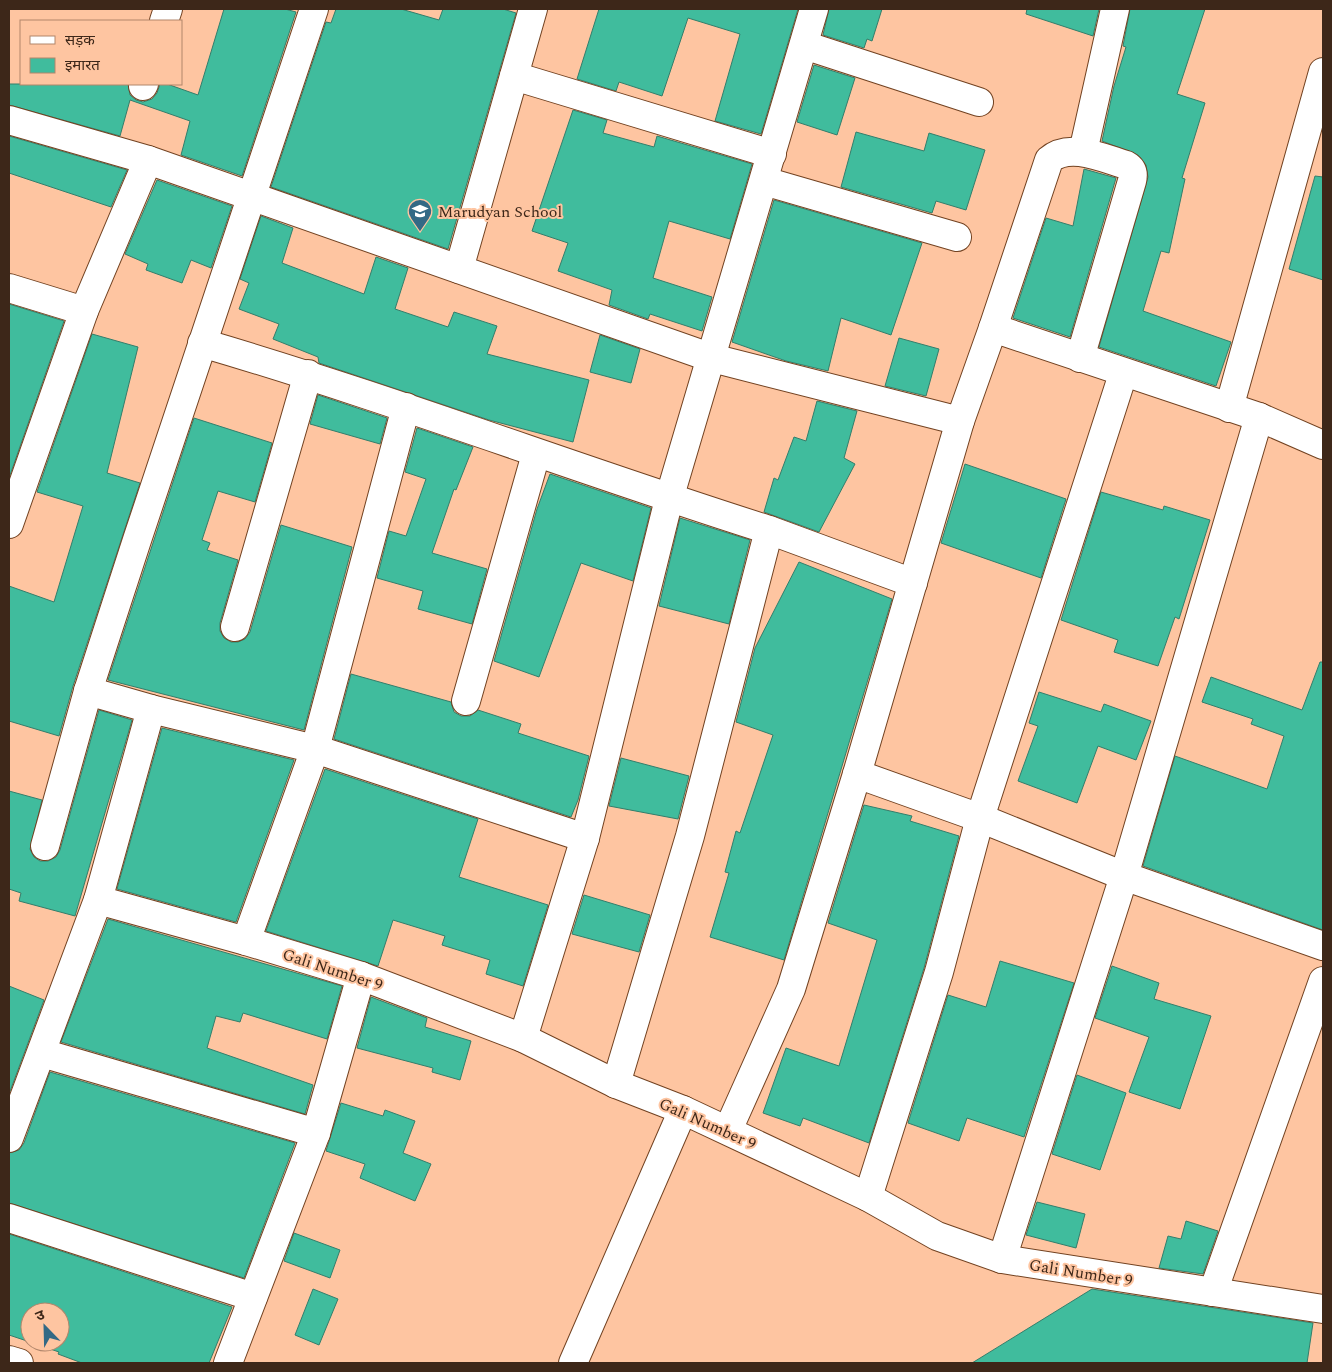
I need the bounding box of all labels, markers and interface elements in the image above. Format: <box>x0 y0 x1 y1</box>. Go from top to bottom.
legend <box>20 20 182 85</box>
text: सड़क <box>65 29 95 52</box>
text: इमारत <box>65 54 100 77</box>
school or university icon: Marudyan School <box>407 198 433 232</box>
place label: Marudyan School <box>438 200 562 224</box>
street label: Gali Number 9 <box>279 942 386 997</box>
street label: Gali Number 9 <box>655 1092 760 1156</box>
street label: Gali Number 9 <box>1027 1253 1134 1293</box>
north arrow <box>20 1302 70 1352</box>
text: उ <box>32 1304 49 1327</box>

